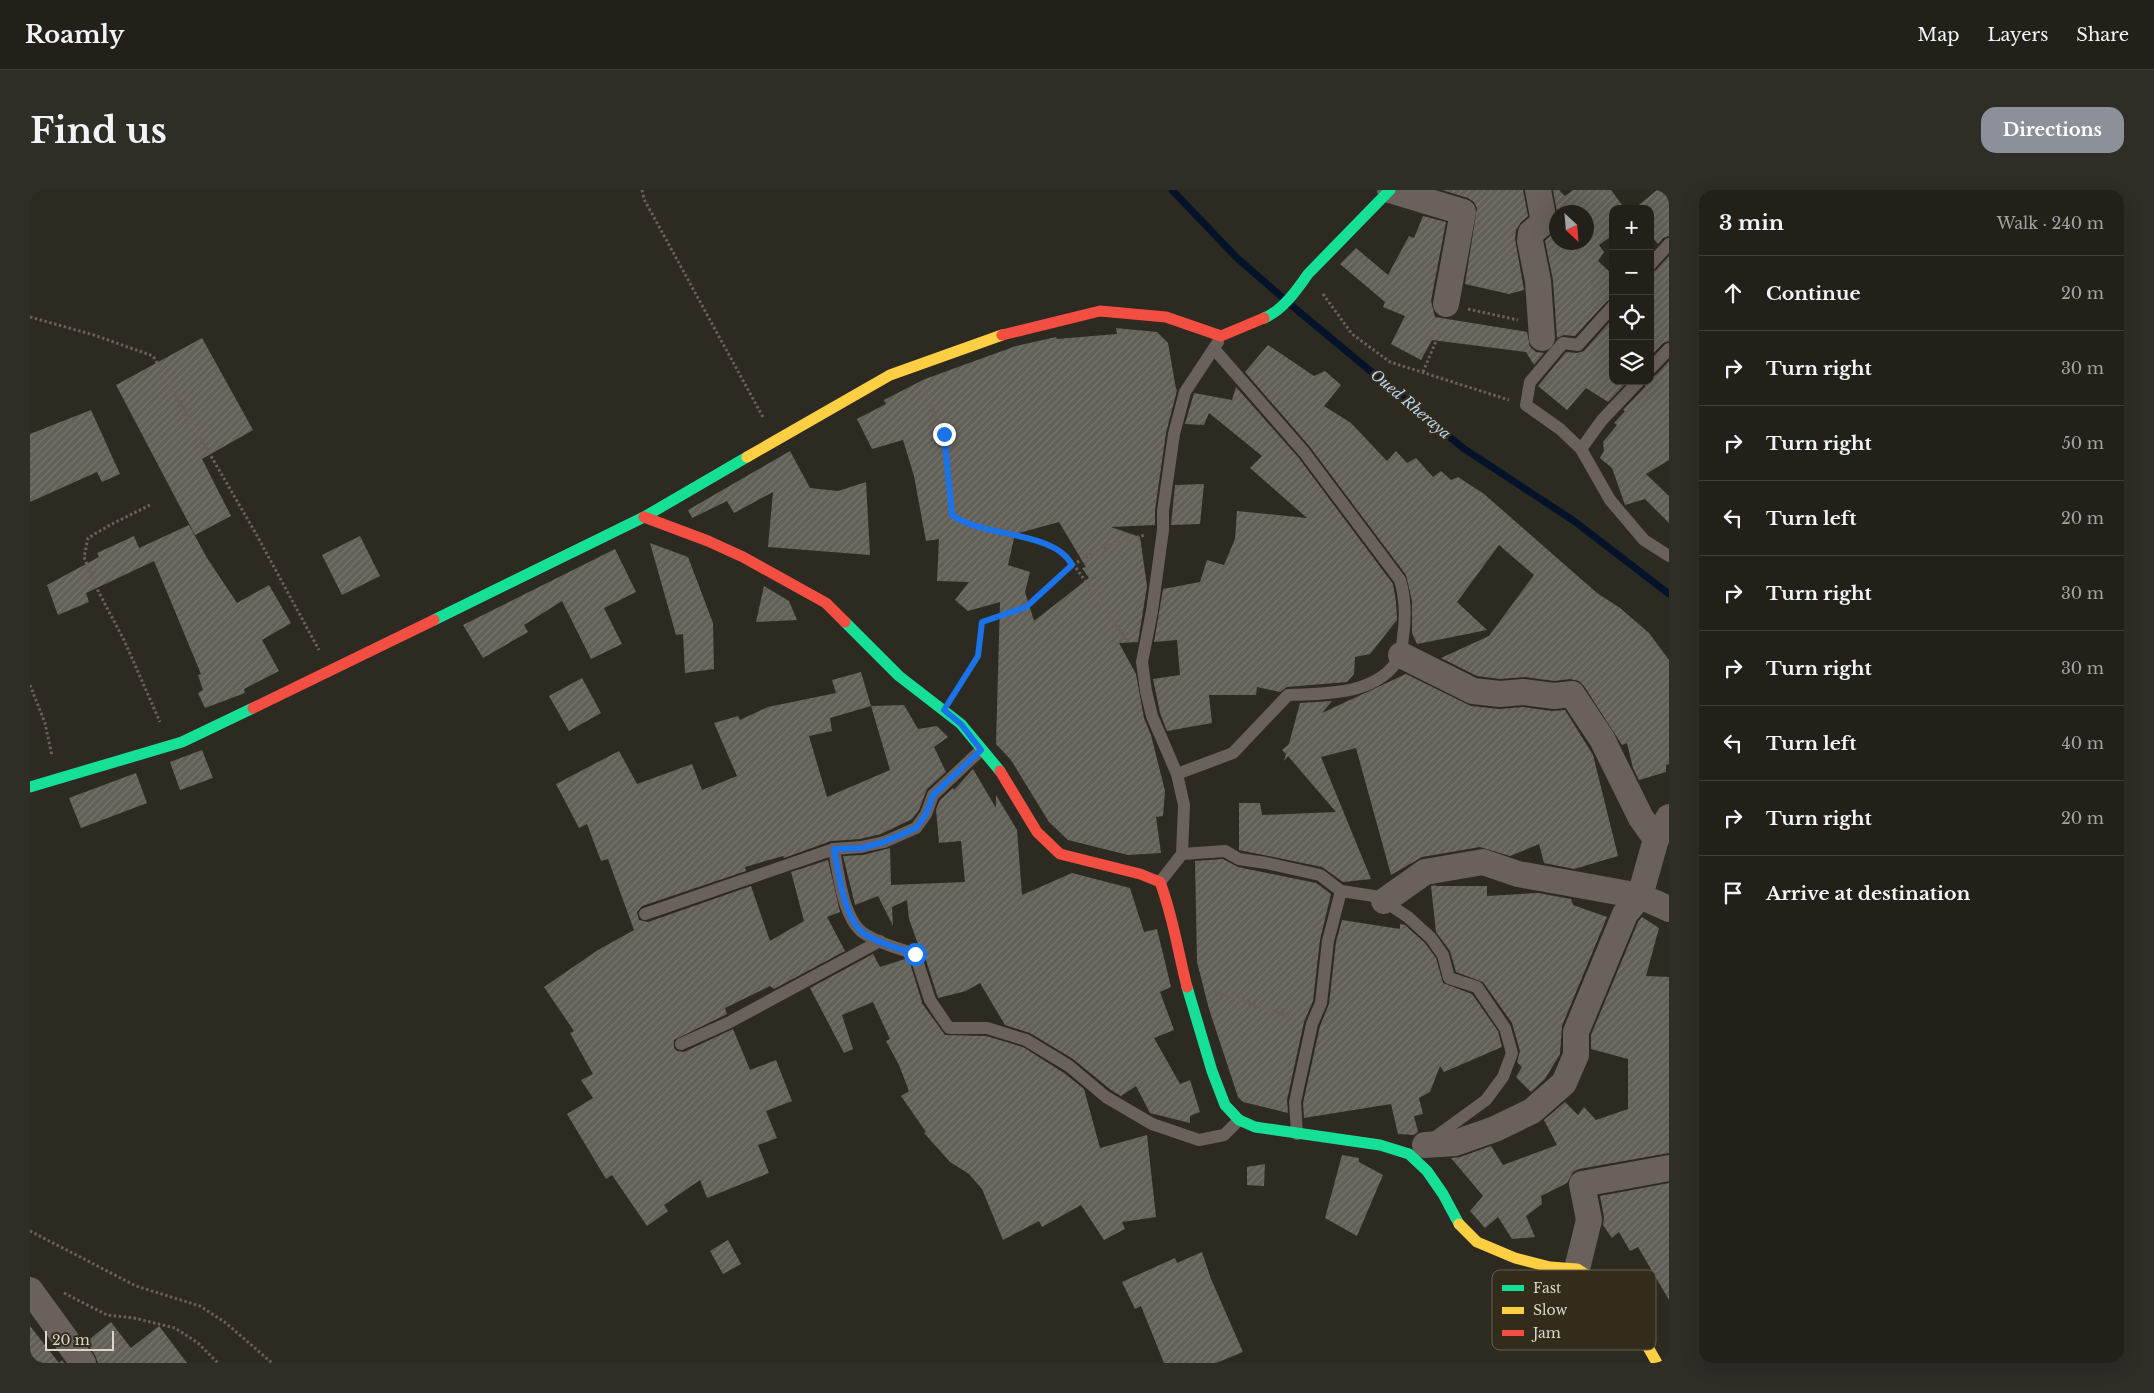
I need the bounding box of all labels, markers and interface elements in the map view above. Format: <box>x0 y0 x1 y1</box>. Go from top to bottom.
text: Roamly <box>25 20 124 49</box>
text: Map <box>1918 24 1959 46</box>
text: Layers <box>1987 24 2048 46</box>
text: Share <box>2076 24 2129 46</box>
button: Directions <box>1981 107 2124 153</box>
text: Find us <box>30 109 167 152</box>
north arrow <box>1549 205 1594 250</box>
map controls <box>1609 205 1654 385</box>
button: + <box>1609 205 1654 250</box>
text: 3 min <box>1719 210 1784 236</box>
text: Walk · 240 m <box>1997 213 2104 233</box>
button: − <box>1609 250 1654 295</box>
icon: ahead <box>1719 279 1747 307</box>
text: Continue <box>1766 282 1861 305</box>
text: 20 m <box>2061 283 2104 303</box>
button: locate <box>1609 295 1654 340</box>
button: layers <box>1609 340 1654 385</box>
icon: right <box>1719 354 1747 382</box>
text: Turn right <box>1766 357 1872 380</box>
text: 30 m <box>2061 358 2104 378</box>
water label: Oued Rheraya <box>1367 365 1455 443</box>
route end <box>933 423 956 446</box>
icon: right <box>1719 429 1747 457</box>
text: Turn right <box>1766 432 1872 455</box>
text: 50 m <box>2062 433 2104 453</box>
icon: left <box>1719 504 1747 532</box>
text: Turn left <box>1766 507 1857 530</box>
text: 20 m <box>2061 508 2104 528</box>
icon: right <box>1719 579 1747 607</box>
text: Turn right <box>1766 582 1872 605</box>
text: 30 m <box>2061 583 2104 603</box>
icon: right <box>1719 654 1747 682</box>
text: Turn right <box>1766 657 1872 680</box>
text: 30 m <box>2061 658 2104 678</box>
icon: left <box>1719 729 1747 757</box>
text: Turn left <box>1766 732 1857 755</box>
text: 40 m <box>2061 733 2104 753</box>
icon: right <box>1719 804 1747 832</box>
text: Turn right <box>1766 807 1872 830</box>
text: 20 m <box>2061 808 2104 828</box>
icon: arrive <box>1719 879 1747 907</box>
text: Arrive at destination <box>1766 882 1970 905</box>
route start <box>904 943 927 966</box>
legend <box>1492 1270 1656 1350</box>
text: Fast <box>1533 1279 1562 1297</box>
text: Slow <box>1533 1301 1567 1319</box>
text: Jam <box>1531 1324 1561 1342</box>
scale bar <box>45 1328 114 1351</box>
text: 20 m <box>52 1331 90 1349</box>

